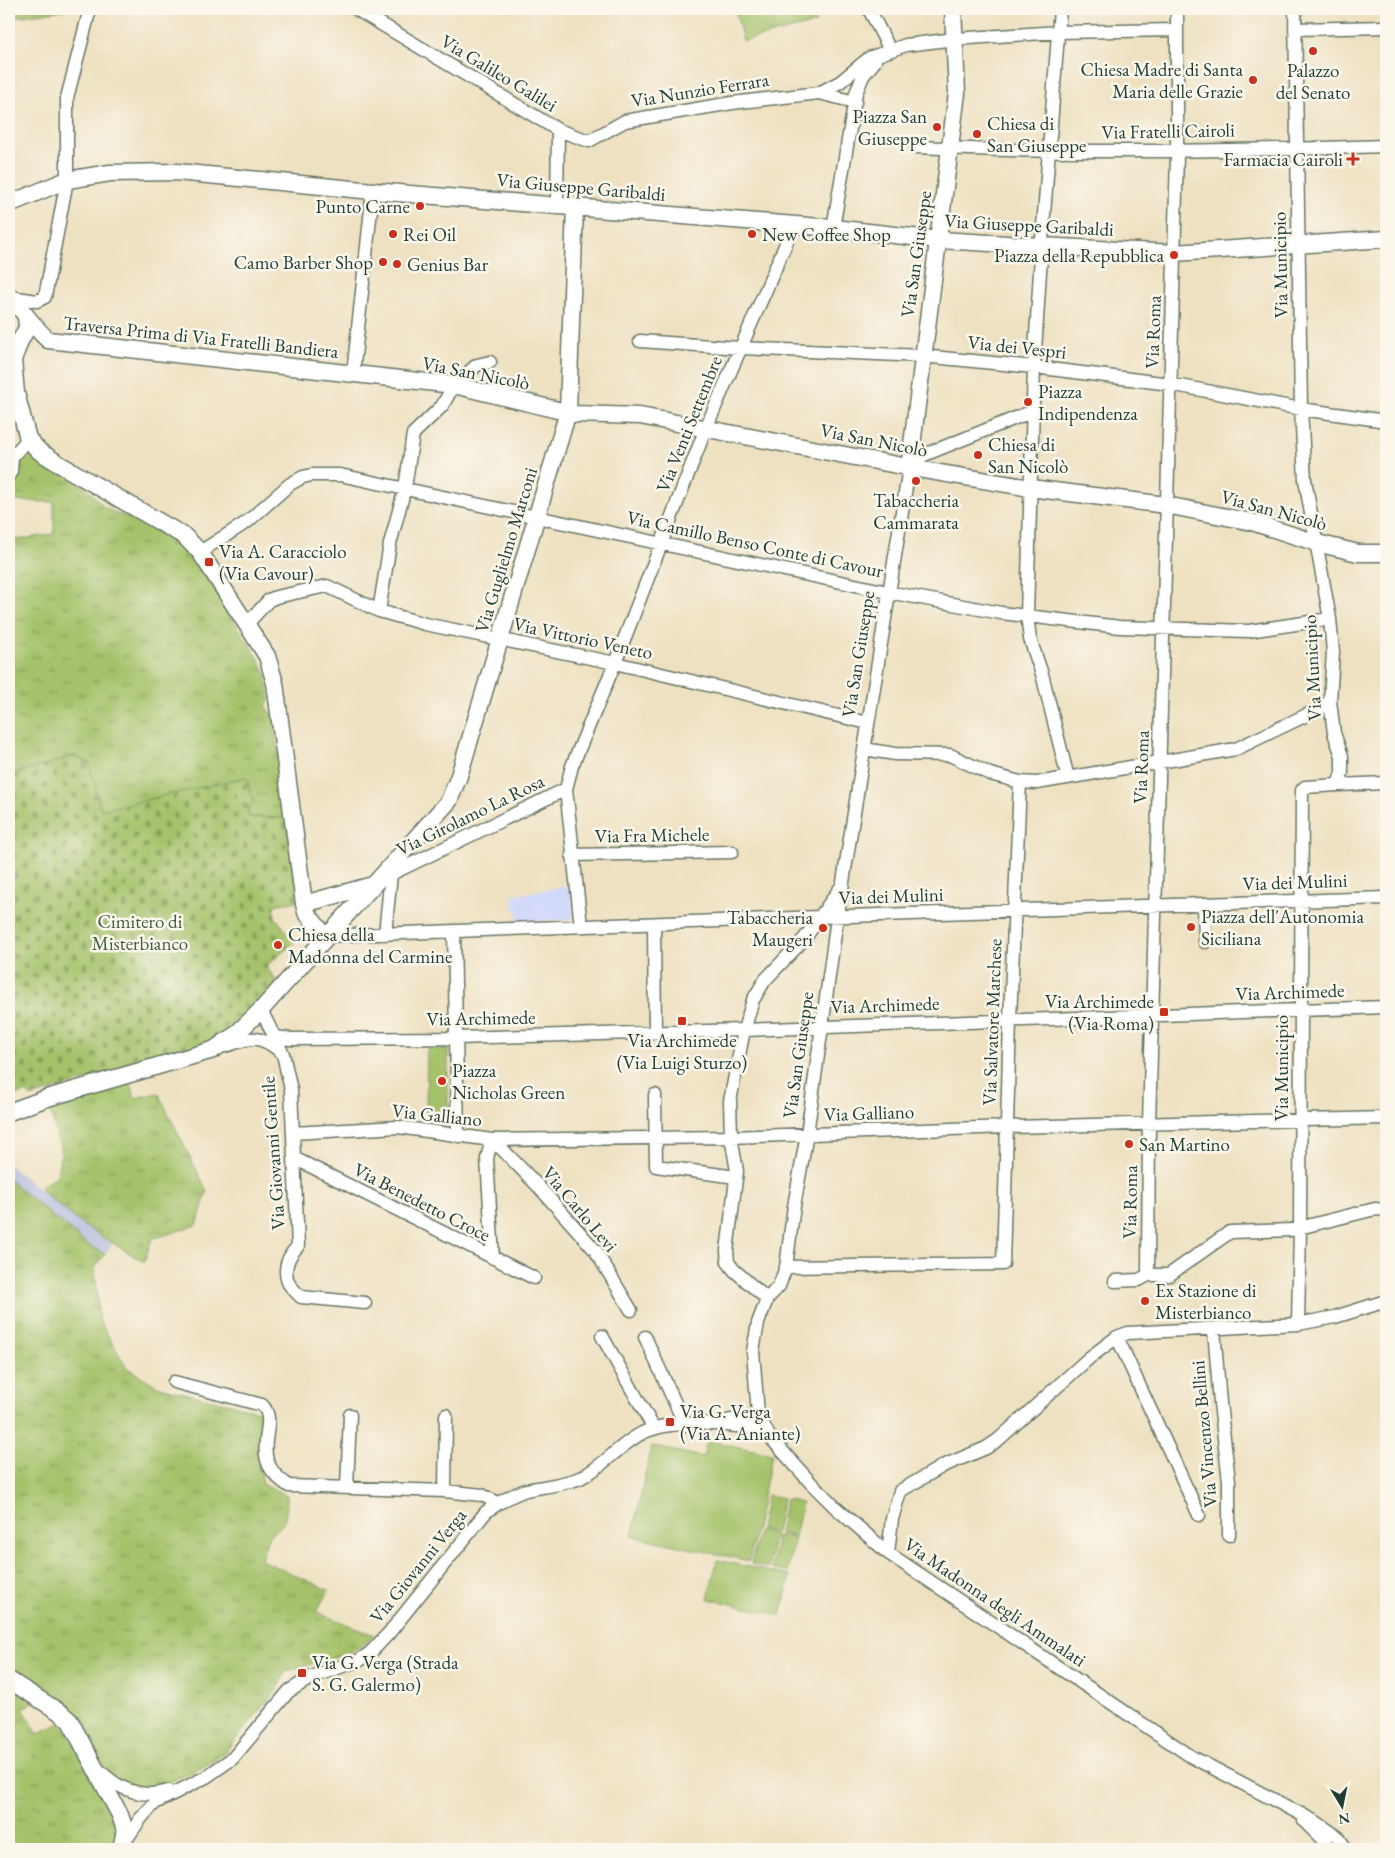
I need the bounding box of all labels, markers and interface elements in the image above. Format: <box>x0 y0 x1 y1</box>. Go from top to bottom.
street label: Via Galileo Galilei <box>436 28 562 118</box>
marker: Palazzo del Senato <box>1307 45 1319 57</box>
place label: Chiesa Madre di Santa Maria delle Grazie <box>1081 57 1243 104</box>
place label: Palazzo del Senato <box>1276 58 1350 105</box>
street label: Via Nunzio Ferrara <box>629 67 771 113</box>
marker: Chiesa Madre di Santa Maria delle Grazie <box>1247 74 1259 86</box>
place label: Piazza San Giuseppe <box>853 104 927 151</box>
place label: Chiesa di San Giuseppe <box>987 111 1086 158</box>
street label: Via Fratelli Cairoli <box>1101 117 1235 145</box>
marker: Piazza San Giuseppe <box>931 121 943 133</box>
marker: Chiesa di San Giuseppe <box>971 128 983 140</box>
place label: Farmacia Cairoli <box>1223 147 1343 172</box>
marker: Farmacia Cairoli <box>1347 153 1359 165</box>
street label: Via Giuseppe Garibaldi <box>495 167 667 207</box>
street label: Via San Giuseppe <box>895 189 937 319</box>
place label: Punto Carne <box>315 194 410 219</box>
marker: Punto Carne <box>414 200 426 212</box>
street label: Via Giuseppe Garibaldi <box>944 208 1115 242</box>
street label: Via Municipio <box>1267 212 1293 318</box>
place label: Rei Oil <box>403 222 457 247</box>
place label: New Coffee Shop <box>762 222 891 247</box>
marker: Rei Oil <box>387 228 399 240</box>
marker: New Coffee Shop <box>746 228 758 240</box>
place label: Piazza della Repubblica <box>994 243 1164 268</box>
marker: Piazza della Repubblica <box>1168 249 1180 261</box>
place label: Camo Barber Shop <box>234 250 373 275</box>
place label: Genius Bar <box>407 252 489 277</box>
marker: Camo Barber Shop <box>377 256 389 268</box>
marker: Genius Bar <box>391 258 403 270</box>
street label: Via Roma <box>1139 294 1167 369</box>
street label: Traversa Prima di Via Fratelli Bandiera <box>62 310 340 364</box>
street label: Via dei Vespri <box>966 329 1068 365</box>
street label: Via San Nicolò <box>420 350 532 396</box>
street label: Via Venti Settembre <box>650 352 728 496</box>
place label: Piazza Indipendenza <box>1038 379 1138 426</box>
marker: Piazza Indipendenza <box>1022 396 1034 408</box>
street label: Via San Nicolò <box>818 417 930 463</box>
place label: Chiesa di San Nicolò <box>988 432 1068 479</box>
marker: Chiesa di San Nicolò <box>972 449 984 461</box>
street label: Via Guglielmo Marconi <box>469 464 543 636</box>
marker: Tabaccheria Cammarata <box>910 475 922 487</box>
street label: Via San Nicolò <box>1218 484 1330 536</box>
place label: Tabaccheria Cammarata <box>873 488 959 535</box>
street label: Via Camillo Benso Conte di Cavour <box>624 505 886 584</box>
place label: Via A. Caracciolo (Via Cavour) <box>219 539 347 586</box>
marker: Via A. Caracciolo (Via Cavour) <box>203 556 215 568</box>
street label: Via San Giuseppe <box>836 589 880 719</box>
street label: Via Vittorio Veneto <box>511 611 655 665</box>
street label: Via Municipio <box>1297 614 1327 722</box>
street label: Via Roma <box>1127 729 1155 804</box>
street label: Via Girolamo La Rosa <box>392 768 549 862</box>
street label: Via Fra Michele <box>595 822 709 848</box>
street label: Via dei Mulini <box>1242 868 1348 896</box>
street label: Via dei Mulini <box>838 882 944 910</box>
place label: Piazza dell'Autonomia Siciliana <box>1201 904 1364 951</box>
place label: Tabaccheria Maugeri <box>727 905 813 952</box>
park label: Cimitero di Misterbianco <box>92 909 188 956</box>
marker: Piazza dell'Autonomia Siciliana <box>1185 921 1197 933</box>
place label: Chiesa della Madonna del Carmine <box>288 922 452 969</box>
marker: Tabaccheria Maugeri <box>817 922 829 934</box>
street label: Via Salvatore Marchese <box>977 938 1007 1106</box>
marker: Chiesa della Madonna del Carmine <box>272 939 284 951</box>
street label: Via Archimede <box>1235 978 1345 1006</box>
place label: Via Archimede (Via Roma) <box>1045 989 1154 1036</box>
street label: Via San Giuseppe <box>777 990 819 1120</box>
street label: Via Archimede <box>830 991 940 1019</box>
street label: Via Archimede <box>426 1005 536 1031</box>
marker: Via Archimede (Via Roma) <box>1158 1006 1170 1018</box>
marker: Via Archimede (Via Luigi Sturzo) <box>676 1015 688 1027</box>
street label: Via Municipio <box>1269 1015 1294 1121</box>
place label: Via Archimede (Via Luigi Sturzo) <box>617 1028 747 1075</box>
place label: Piazza Nicholas Green <box>452 1058 565 1105</box>
street label: Via Giovanni Gentile <box>255 1075 291 1231</box>
marker: Piazza Nicholas Green <box>436 1075 448 1087</box>
street label: Via Galliano <box>391 1098 483 1132</box>
street label: Via Galliano <box>823 1099 915 1127</box>
place label: San Martino <box>1139 1132 1230 1157</box>
marker: San Martino <box>1123 1138 1135 1150</box>
street label: Via Benedetto Croce <box>349 1157 495 1247</box>
street label: Via Carlo Levi <box>537 1161 624 1258</box>
street label: Via Roma <box>1117 1165 1143 1239</box>
place label: Ex Stazione di Misterbianco <box>1155 1278 1257 1325</box>
marker: Ex Stazione di Misterbianco <box>1139 1295 1151 1307</box>
street label: Via Vincenzo Bellini <box>1185 1359 1223 1509</box>
place label: Via G. Verga (Via A. Aniante) <box>680 1399 801 1446</box>
marker: Via G. Verga (Via A. Aniante) <box>664 1416 676 1428</box>
street label: Via Giovanni Verga <box>364 1503 472 1629</box>
street label: Via Madonna degli Ammalati <box>899 1532 1091 1673</box>
place label: Via G. Verga (Strada S. G. Galermo) <box>312 1650 459 1697</box>
marker: Via G. Verga (Strada S. G. Galermo) <box>296 1667 308 1679</box>
north arrow <box>1318 1780 1368 1830</box>
text: N <box>1336 1809 1351 1829</box>

